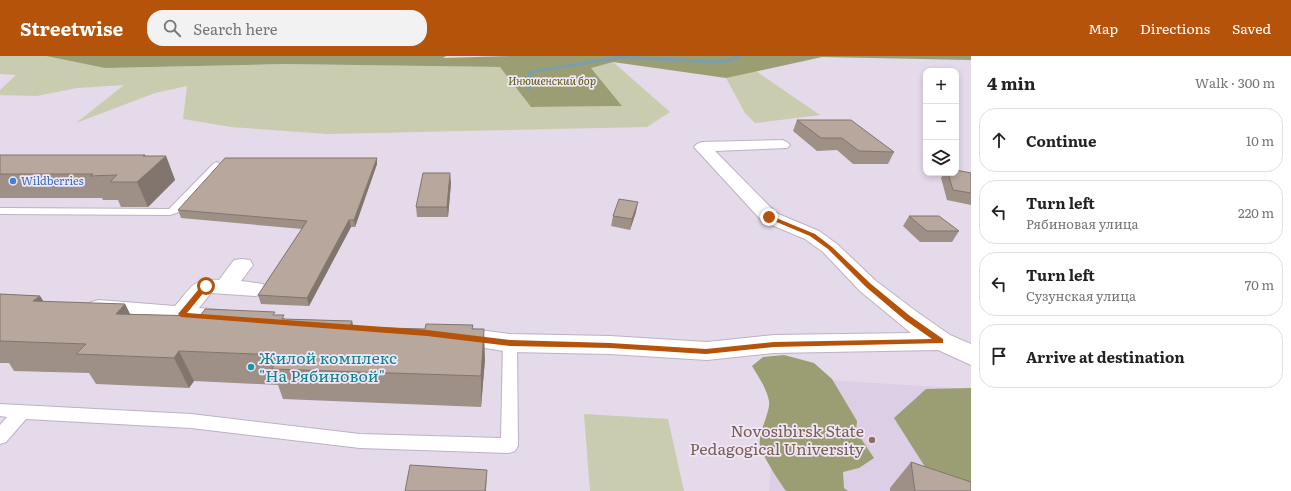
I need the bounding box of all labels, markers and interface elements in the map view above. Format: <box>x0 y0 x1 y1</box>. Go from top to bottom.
search box <box>147 10 427 46</box>
text: Streetwise <box>20 14 123 42</box>
icon: search <box>161 17 183 39</box>
text: Search here <box>193 17 277 40</box>
text: Map <box>1088 18 1118 38</box>
text: Directions <box>1140 18 1210 38</box>
text: Saved <box>1232 18 1271 38</box>
map controls <box>923 68 959 176</box>
button: + <box>923 68 959 104</box>
text: 4 min <box>987 70 1036 95</box>
park label: Инюшенский бор <box>508 72 596 88</box>
text: Walk · 300 m <box>1195 73 1275 92</box>
button: − <box>923 104 959 140</box>
icon: ahead <box>988 129 1010 151</box>
text: Continue <box>1026 129 1096 152</box>
text: 10 m <box>1246 131 1274 150</box>
button: layers <box>923 140 959 176</box>
place label: Wildberries <box>21 172 84 188</box>
marker: Wildberries <box>8 176 18 186</box>
text: Turn left <box>1026 191 1095 214</box>
icon: left <box>988 201 1010 223</box>
text: 220 m <box>1238 203 1274 222</box>
route end <box>760 208 778 226</box>
text: Рябиновая улица <box>1026 214 1139 233</box>
text: Turn left <box>1026 263 1095 286</box>
icon: left <box>988 273 1010 295</box>
text: 70 m <box>1245 275 1274 294</box>
route start <box>197 277 215 295</box>
text: Сузунская улица <box>1026 286 1136 305</box>
place label: Жилой комплекс "На Рябиновой" <box>259 345 397 387</box>
icon: arrive <box>988 345 1010 367</box>
text: Arrive at destination <box>1026 345 1185 368</box>
marker: Жилой комплекс "На Рябиновой" <box>246 362 256 372</box>
place label: Novosibirsk State Pedagogical University <box>690 418 865 460</box>
marker: Novosibirsk State Pedagogical University <box>867 435 877 445</box>

